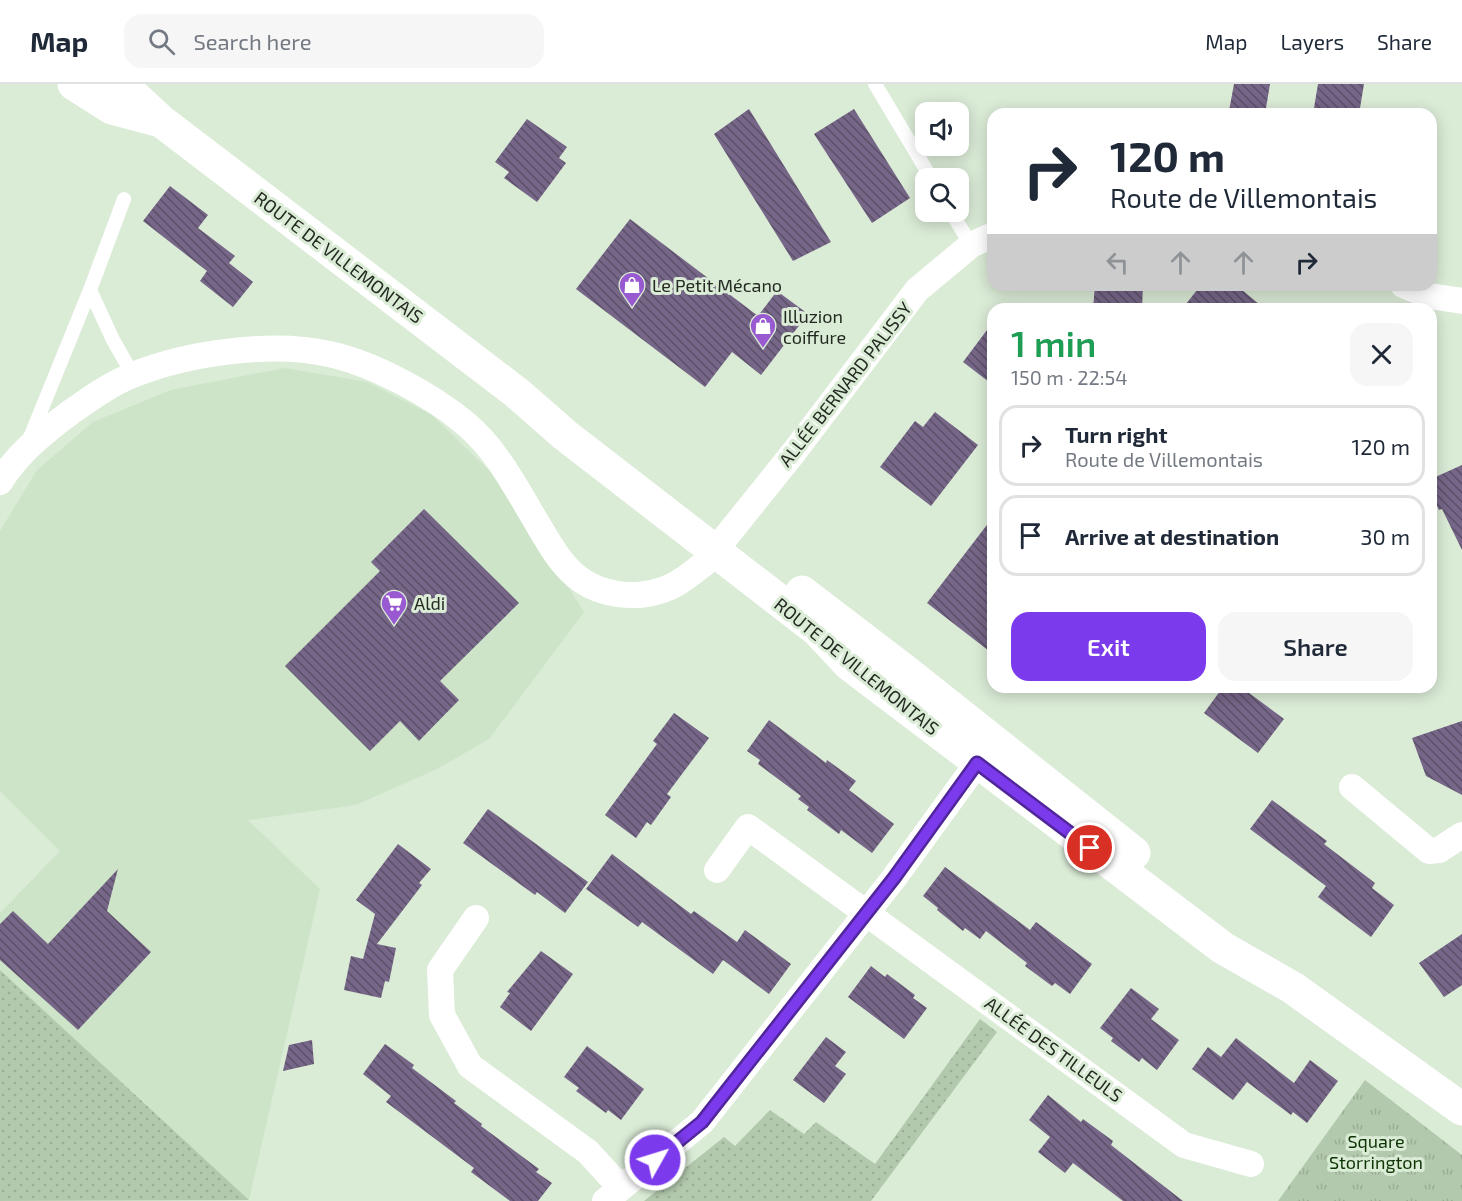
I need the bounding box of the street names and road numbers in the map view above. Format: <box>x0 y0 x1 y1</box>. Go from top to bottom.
street label: ROUTE DE VILLEMONTAIS <box>250 186 428 328</box>
street label: ALLÉE BERNARD PALISSY <box>774 297 917 471</box>
street label: ROUTE DE VILLEMONTAIS <box>770 593 944 739</box>
street label: ALLÉE DES TILLEULS <box>981 992 1127 1106</box>

